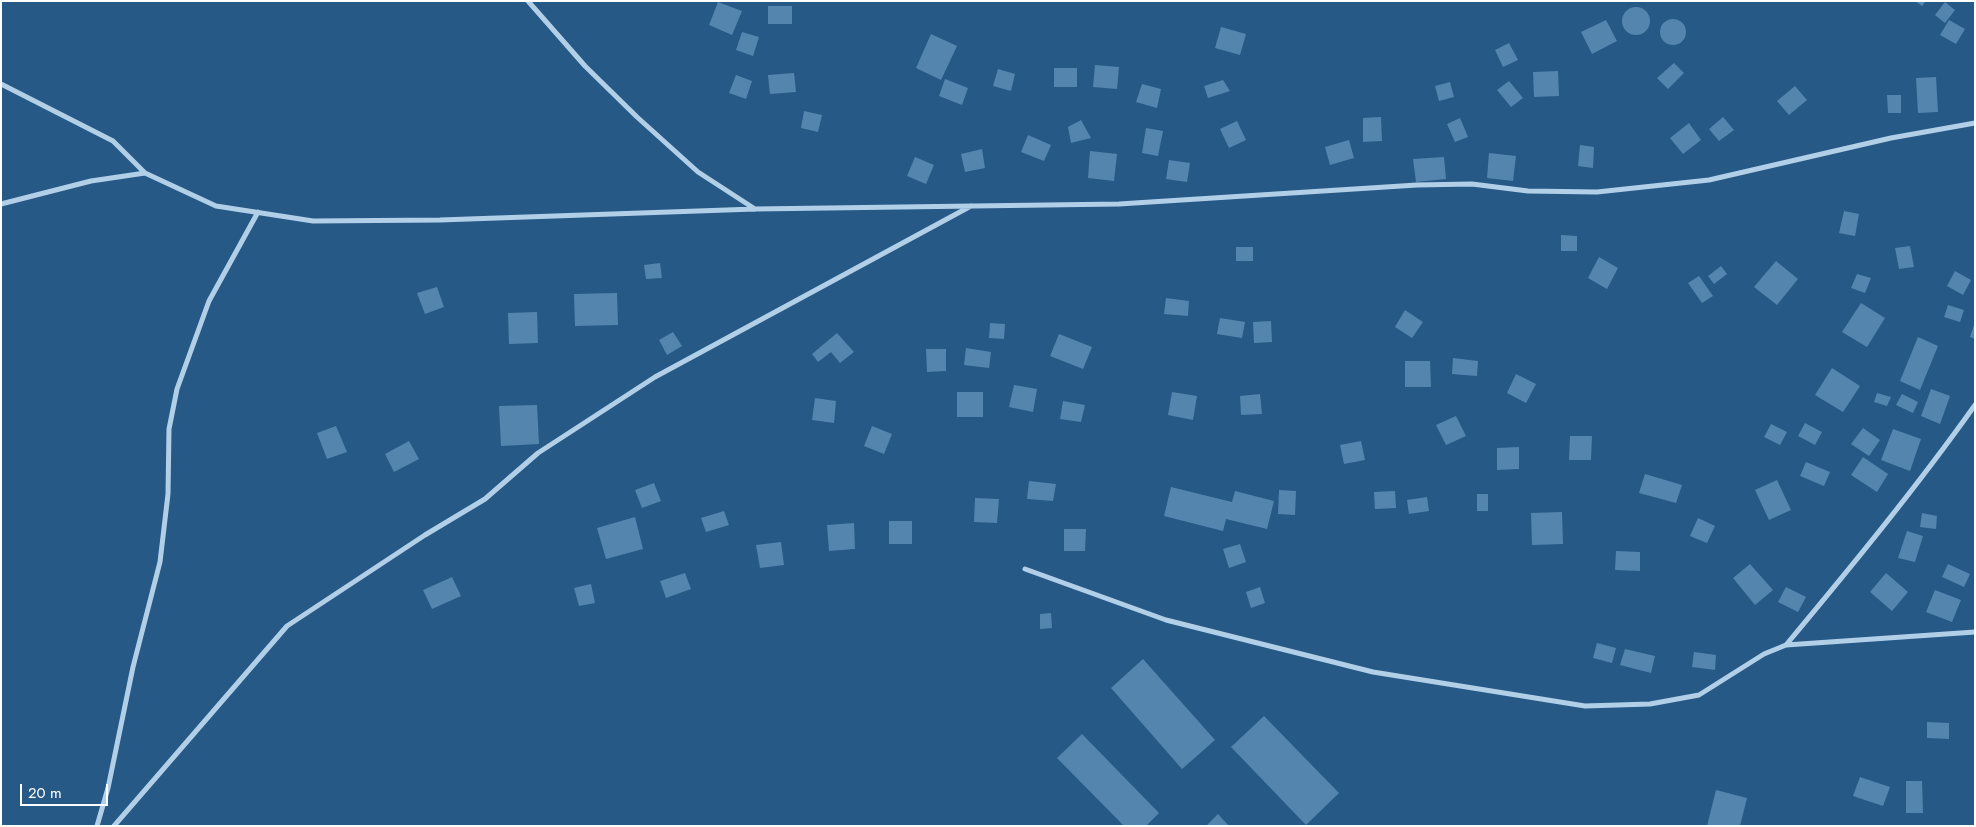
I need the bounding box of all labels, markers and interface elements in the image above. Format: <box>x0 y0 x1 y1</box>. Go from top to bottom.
scale bar <box>22 774 110 806</box>
text: 20 m <box>28 782 62 804</box>

